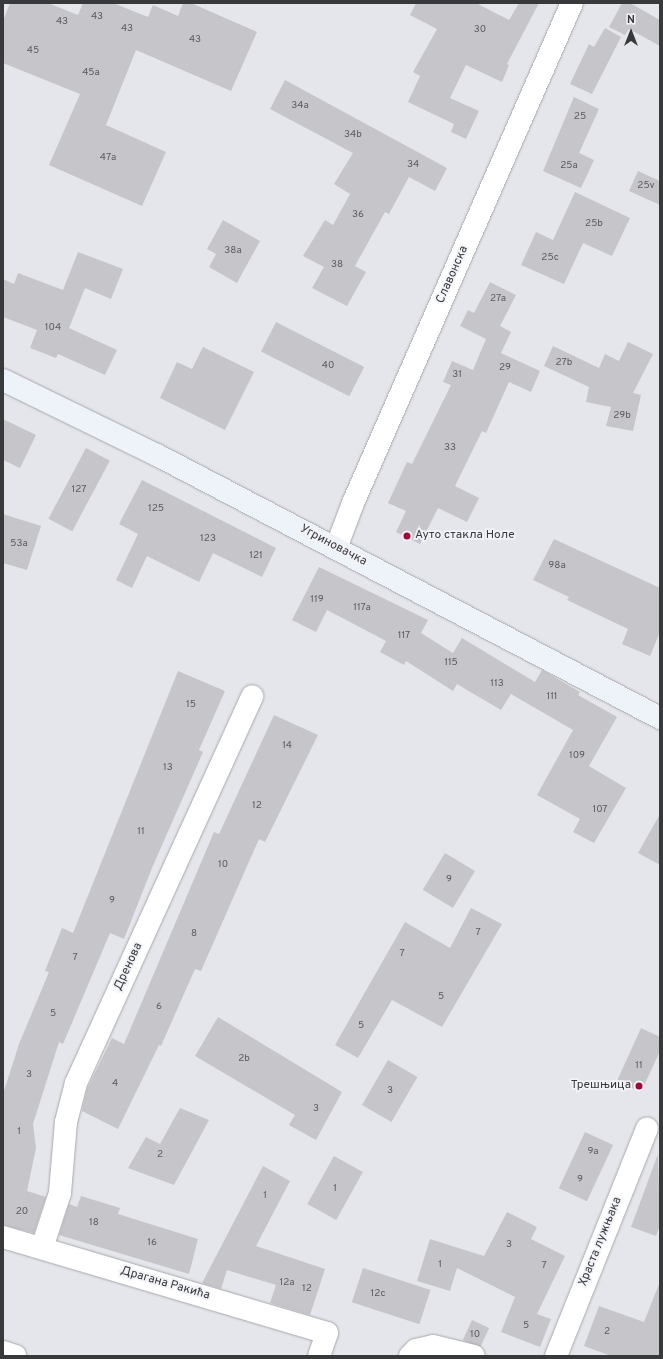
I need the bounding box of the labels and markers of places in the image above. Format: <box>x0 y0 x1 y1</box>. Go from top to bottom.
place label: Ауто стакла Ноле <box>415 529 515 543</box>
marker: Ауто стакла Ноле <box>402 531 412 541</box>
place label: Трешњица <box>571 1079 631 1093</box>
marker: Трешњица <box>634 1081 644 1091</box>

